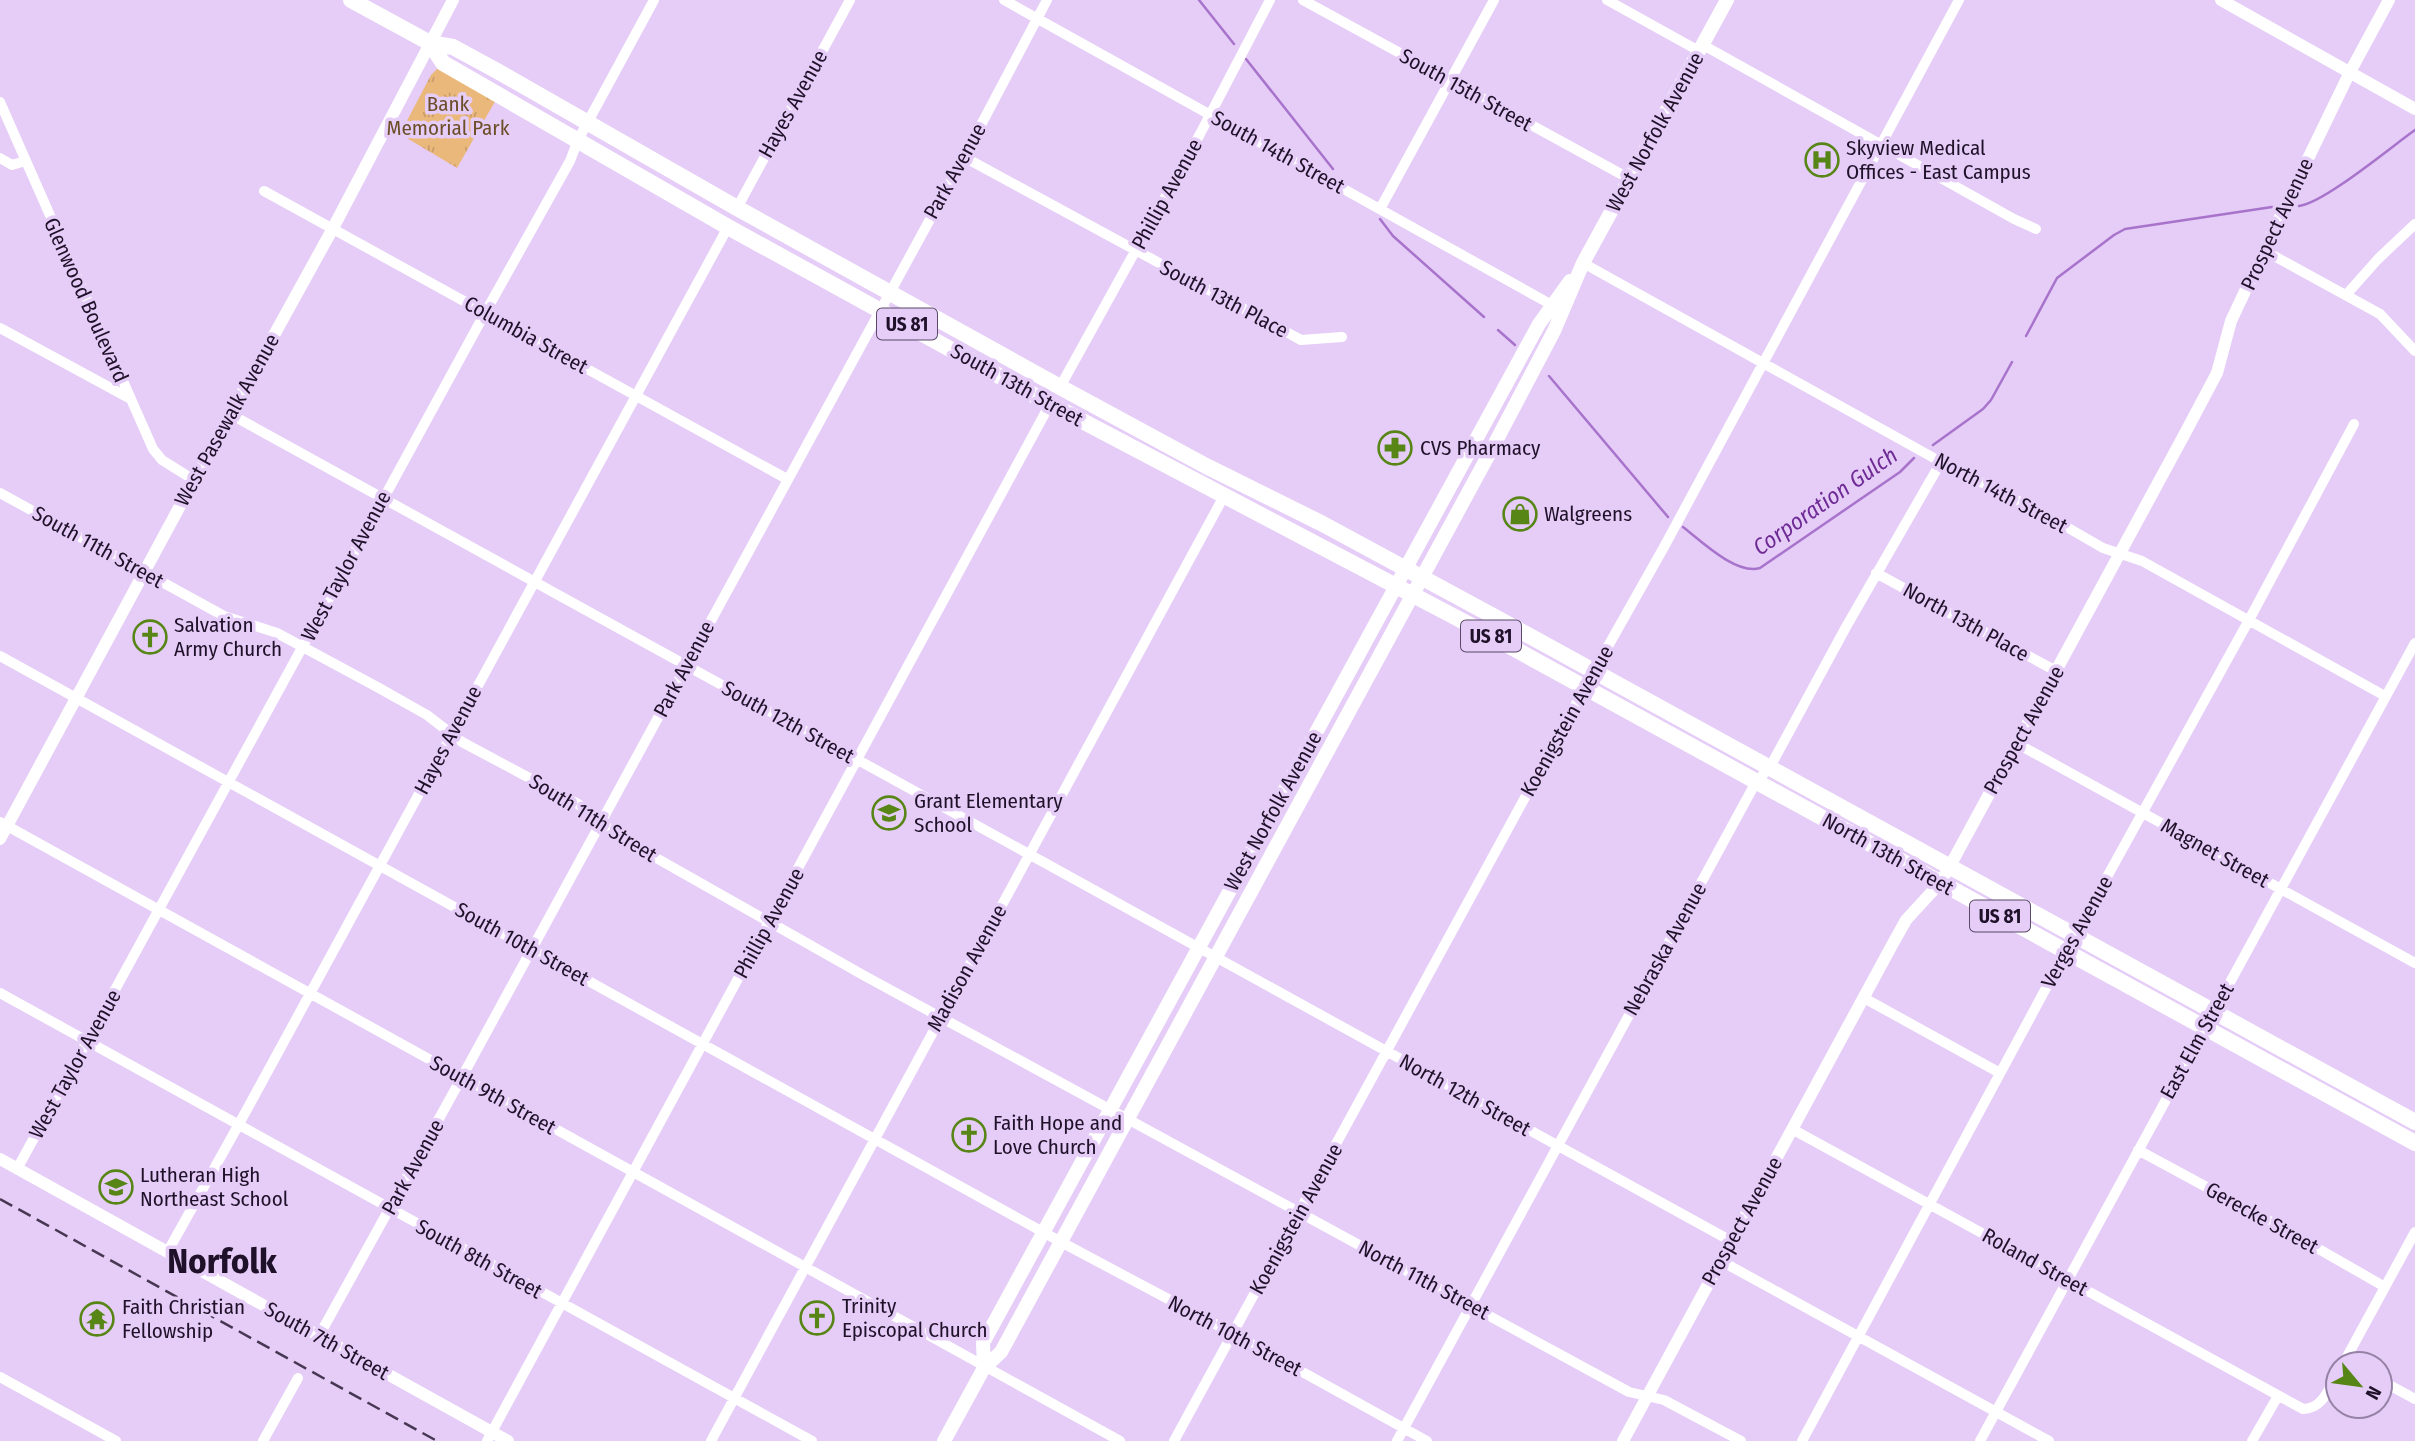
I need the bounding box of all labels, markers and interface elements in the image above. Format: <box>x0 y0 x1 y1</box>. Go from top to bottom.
street label: South 15th Street <box>1395 43 1537 137</box>
street label: Hayes Avenue <box>753 45 833 163</box>
street label: West Norfolk Avenue <box>1600 48 1710 216</box>
park label: Bank Memorial Park <box>387 91 510 141</box>
street label: South 14th Street <box>1207 105 1349 199</box>
street label: Park Avenue <box>918 119 992 223</box>
street label: Phillip Avenue <box>1126 134 1208 254</box>
place label: Skyview Medical Offices - East Campus <box>1846 135 2031 185</box>
hospital icon: Skyview Medical Offices - East Campus <box>1803 141 1841 179</box>
street label: Prospect Avenue <box>2235 154 2319 294</box>
street label: Glenwood Boulevard <box>38 214 134 386</box>
street label: South 13th Place <box>1156 254 1292 344</box>
street label: Columbia Street <box>460 290 592 380</box>
road number: US 81 <box>877 308 937 340</box>
street label: West Pasewalk Avenue <box>169 329 285 511</box>
street label: South 13th Street <box>946 338 1088 432</box>
pharmacy icon: CVS Pharmacy <box>1376 429 1414 467</box>
place label: CVS Pharmacy <box>1420 435 1541 461</box>
water label: Corporation Gulch <box>1747 441 1903 561</box>
street label: North 14th Street <box>1930 447 2072 539</box>
street label: West Taylor Avenue <box>295 486 397 646</box>
shop icon: Walgreens <box>1501 495 1539 533</box>
street label: South 11th Street <box>28 500 168 594</box>
place label: Walgreens <box>1544 501 1632 527</box>
street label: North 13th Place <box>1898 577 2034 667</box>
place label: Salvation Army Church <box>174 612 282 662</box>
street label: Park Avenue <box>648 616 720 722</box>
church icon: Salvation Army Church <box>131 618 169 656</box>
road number: US 81 <box>1461 621 1521 652</box>
street label: Koenigstein Avenue <box>1515 641 1619 801</box>
street label: Prospect Avenue <box>1978 661 2070 799</box>
street label: South 12th Street <box>717 675 859 769</box>
street label: Hayes Avenue <box>409 681 487 799</box>
street label: West Norfolk Avenue <box>1218 727 1328 895</box>
street label: South 11th Street <box>524 768 662 868</box>
place label: Grant Elementary School <box>914 788 1063 838</box>
school or university icon: Grant Elementary School <box>870 794 908 832</box>
street label: North 13th Street <box>1818 807 1958 901</box>
street label: Magnet Street <box>2156 813 2274 893</box>
street label: Phillip Avenue <box>728 863 810 983</box>
street label: Verges Avenue <box>2035 871 2119 993</box>
street label: Nebraska Avenue <box>1618 878 1712 1020</box>
street label: South 10th Street <box>451 897 594 992</box>
street label: Madison Avenue <box>921 900 1013 1036</box>
road number: US 81 <box>1970 900 2030 932</box>
street label: East Elm Street <box>2154 978 2240 1103</box>
street label: West Taylor Avenue <box>23 985 127 1143</box>
street label: North 12th Street <box>1395 1048 1535 1142</box>
street label: South 9th Street <box>425 1050 561 1140</box>
place label: Faith Hope and Love Church <box>993 1110 1122 1160</box>
street label: Park Avenue <box>376 1115 450 1219</box>
church icon: Faith Hope and Love Church <box>950 1116 988 1154</box>
street label: Koenigstein Avenue <box>1244 1139 1348 1299</box>
street label: Prospect Avenue <box>1696 1152 1788 1290</box>
place label: Lutheran High Northeast School <box>140 1162 289 1212</box>
school or university icon: Lutheran High Northeast School <box>97 1168 135 1206</box>
street label: Gerecke Street <box>2201 1176 2323 1260</box>
street label: South 8th Street <box>411 1214 547 1304</box>
street label: Roland Street <box>1978 1222 2092 1302</box>
street label: North 11th Street <box>1354 1235 1494 1325</box>
district label: Norfolk <box>167 1240 278 1282</box>
street label: North 10th Street <box>1164 1290 1306 1382</box>
place label: Trinity Episcopal Church <box>842 1293 988 1343</box>
place label: Faith Christian Fellowship <box>122 1294 245 1344</box>
street label: South 7th Street <box>260 1296 394 1386</box>
church icon: Trinity Episcopal Church <box>798 1299 836 1337</box>
temple icon: Faith Christian Fellowship <box>78 1300 116 1338</box>
north arrow <box>2324 1350 2394 1420</box>
text: N <box>2361 1382 2386 1404</box>

